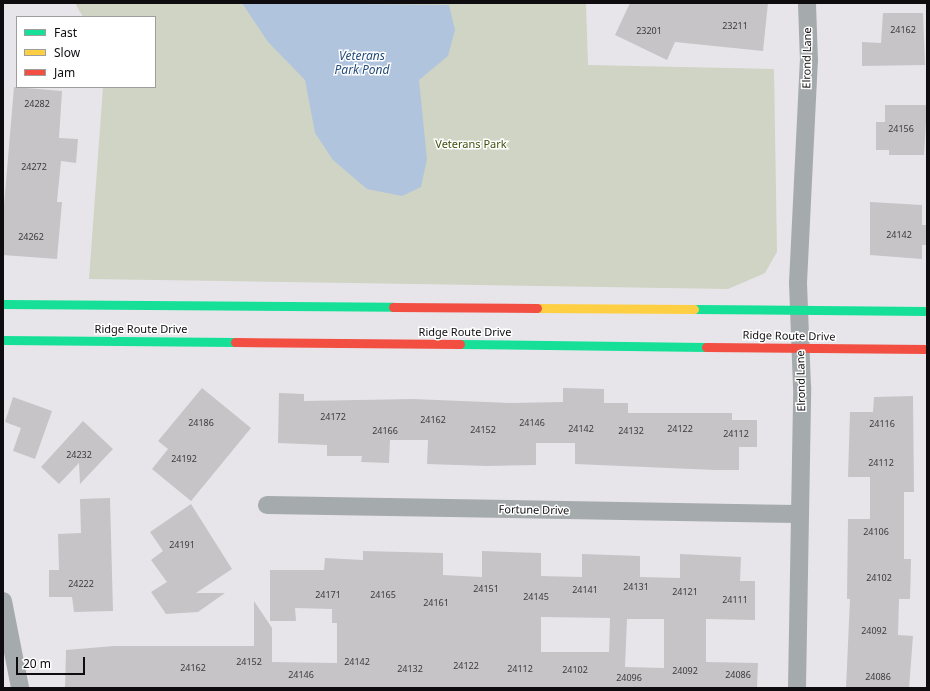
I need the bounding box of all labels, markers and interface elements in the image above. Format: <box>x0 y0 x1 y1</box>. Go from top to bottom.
legend <box>16 16 156 88</box>
house number: 23211 <box>722 21 748 31</box>
text: Fast <box>54 24 77 41</box>
house number: 24162 <box>890 25 916 35</box>
house number: 23201 <box>636 26 662 36</box>
street label: Elrond Lane <box>800 27 814 89</box>
text: Slow <box>54 44 80 61</box>
water label: Veterans Park Pond <box>335 49 389 77</box>
text: Jam <box>54 64 75 81</box>
house number: 24282 <box>24 99 50 109</box>
house number: 24156 <box>888 124 914 134</box>
park label: Veterans Park <box>435 137 507 151</box>
house number: 24272 <box>21 162 47 172</box>
house number: 24142 <box>886 230 912 240</box>
house number: 24262 <box>18 232 44 242</box>
street label: Ridge Route Drive <box>95 322 187 336</box>
street label: Ridge Route Drive <box>419 325 511 339</box>
street label: Ridge Route Drive <box>742 329 836 343</box>
street label: Elrond Lane <box>794 350 808 412</box>
house number: 24172 <box>320 412 346 422</box>
house number: 24162 <box>420 415 446 425</box>
house number: 24186 <box>188 418 214 428</box>
house number: 24146 <box>519 418 545 428</box>
house number: 24116 <box>869 419 895 429</box>
house number: 24142 <box>568 424 594 434</box>
house number: 24122 <box>667 424 693 434</box>
house number: 24152 <box>470 425 496 435</box>
house number: 24166 <box>372 426 398 436</box>
house number: 24132 <box>618 426 644 436</box>
house number: 24112 <box>723 429 749 439</box>
house number: 24232 <box>66 450 92 460</box>
house number: 24192 <box>171 454 197 464</box>
house number: 24112 <box>868 458 894 468</box>
street label: Fortune Drive <box>499 503 569 517</box>
house number: 24106 <box>863 527 889 537</box>
house number: 24191 <box>169 540 195 550</box>
house number: 24102 <box>866 573 892 583</box>
house number: 24222 <box>68 579 94 589</box>
house number: 24131 <box>623 582 649 592</box>
house number: 24151 <box>473 584 499 594</box>
house number: 24141 <box>572 585 598 595</box>
house number: 24121 <box>672 587 698 597</box>
house number: 24171 <box>315 590 341 600</box>
house number: 24165 <box>370 590 396 600</box>
house number: 24145 <box>523 592 549 602</box>
house number: 24111 <box>722 595 748 605</box>
house number: 24161 <box>423 598 449 608</box>
house number: 24092 <box>861 626 887 636</box>
scale bar <box>18 649 87 675</box>
text: 20 m <box>23 655 51 672</box>
house number: 24152 <box>236 657 262 667</box>
house number: 24142 <box>344 657 370 667</box>
house number: 24122 <box>453 661 479 671</box>
house number: 24162 <box>180 663 206 673</box>
house number: 24132 <box>397 664 423 674</box>
house number: 24112 <box>507 664 533 674</box>
house number: 24102 <box>562 665 588 675</box>
house number: 24092 <box>672 666 698 676</box>
house number: 24146 <box>288 670 314 680</box>
house number: 24086 <box>725 670 751 680</box>
house number: 24086 <box>865 672 891 682</box>
house number: 24096 <box>616 673 642 683</box>

